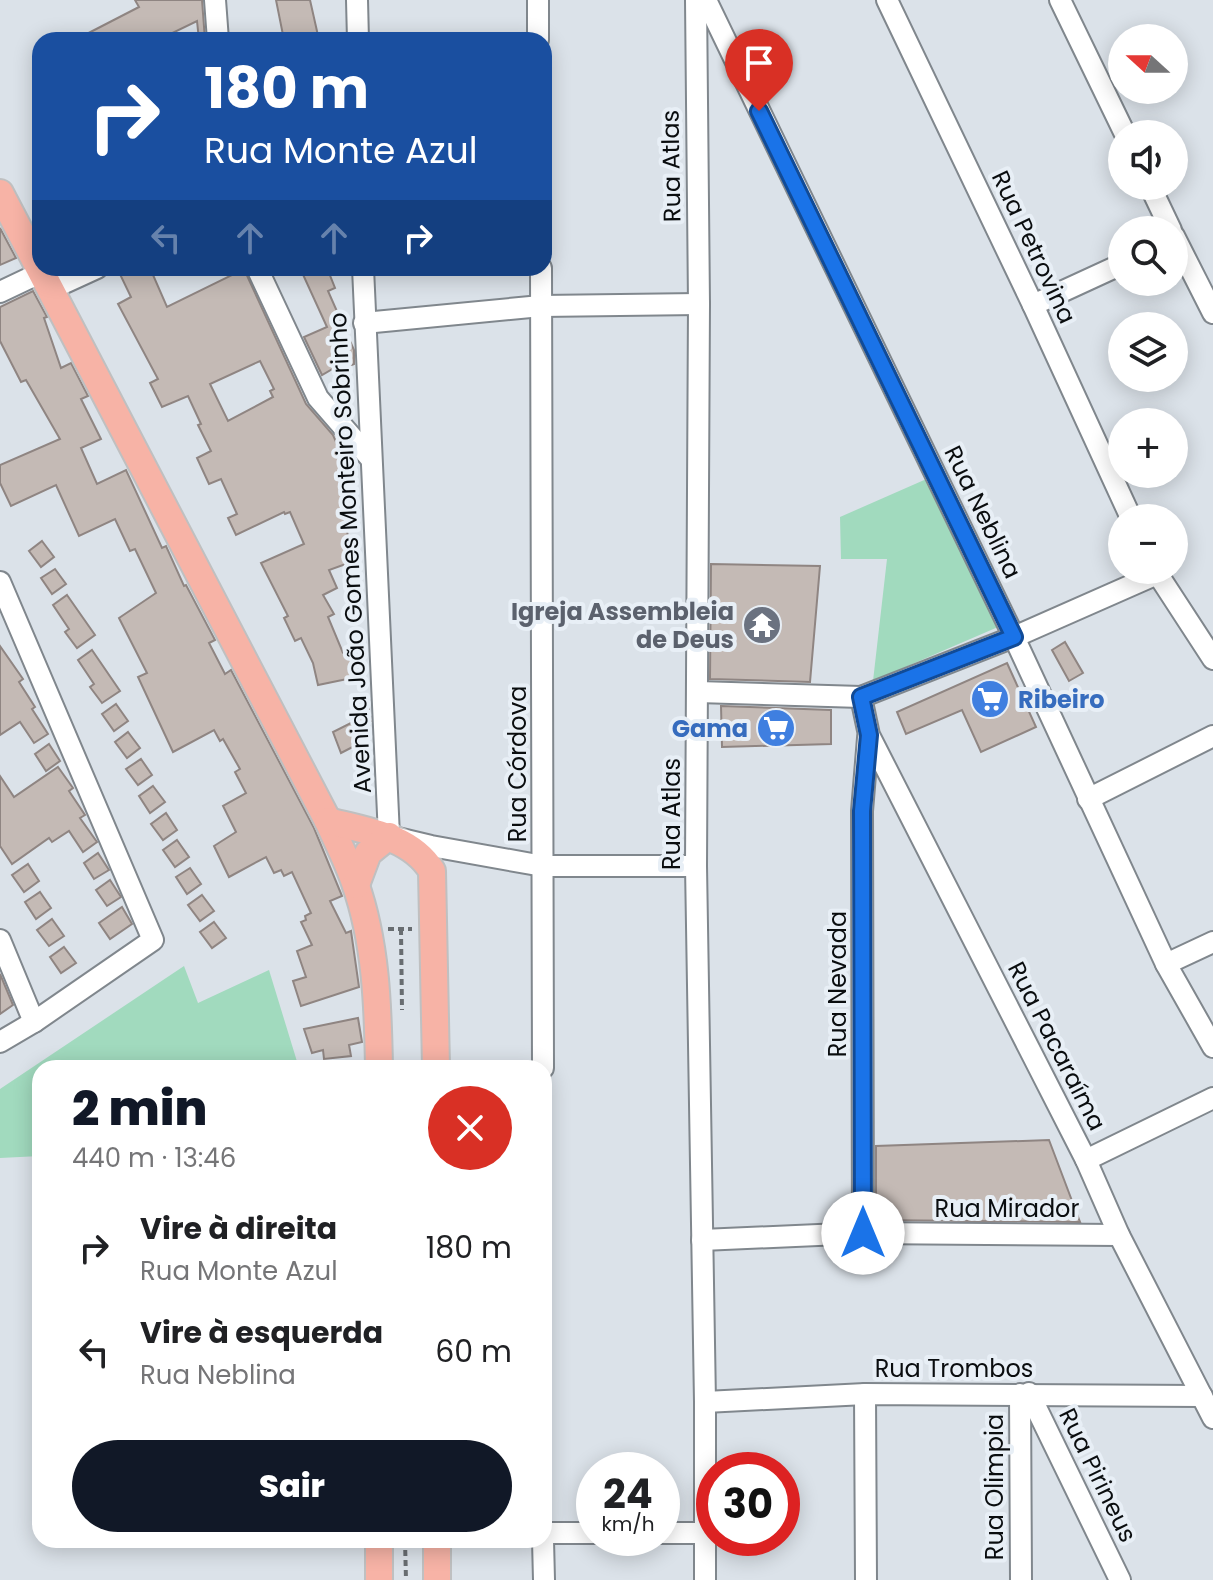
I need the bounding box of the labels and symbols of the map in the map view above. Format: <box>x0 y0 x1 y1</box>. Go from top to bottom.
north arrow <box>1108 24 1188 104</box>
pin <box>725 29 793 111</box>
street label: Rua Atlas <box>654 110 688 222</box>
street label: Rua Petrovina <box>984 165 1084 329</box>
street label: Avenida João Gomes Monteiro Sobrinho <box>321 312 379 794</box>
street label: Rua Neblina <box>937 440 1029 584</box>
place label: Igreja Assembleia de Deus <box>511 595 734 656</box>
temple icon: Igreja Assembleia de Deus <box>741 604 783 646</box>
supermarket icon: Ribeiro <box>969 678 1011 720</box>
place label: Ribeiro <box>1018 683 1104 716</box>
street label: Rua Córdova <box>501 686 534 842</box>
supermarket icon: Gama <box>755 707 797 749</box>
place label: Gama <box>672 712 748 745</box>
street label: Rua Atlas <box>655 758 688 870</box>
street label: Rua Nevada <box>821 911 854 1057</box>
street label: Rua Pacaraíma <box>1000 956 1114 1136</box>
position arrow <box>821 1191 905 1275</box>
street label: Rua Mirador <box>935 1192 1079 1225</box>
street label: Rua Trombos <box>875 1352 1033 1385</box>
street label: Rua Pirineus <box>1051 1402 1145 1548</box>
street label: Rua Olimpia <box>978 1414 1011 1560</box>
speed limit sign: 30 <box>696 1452 800 1556</box>

